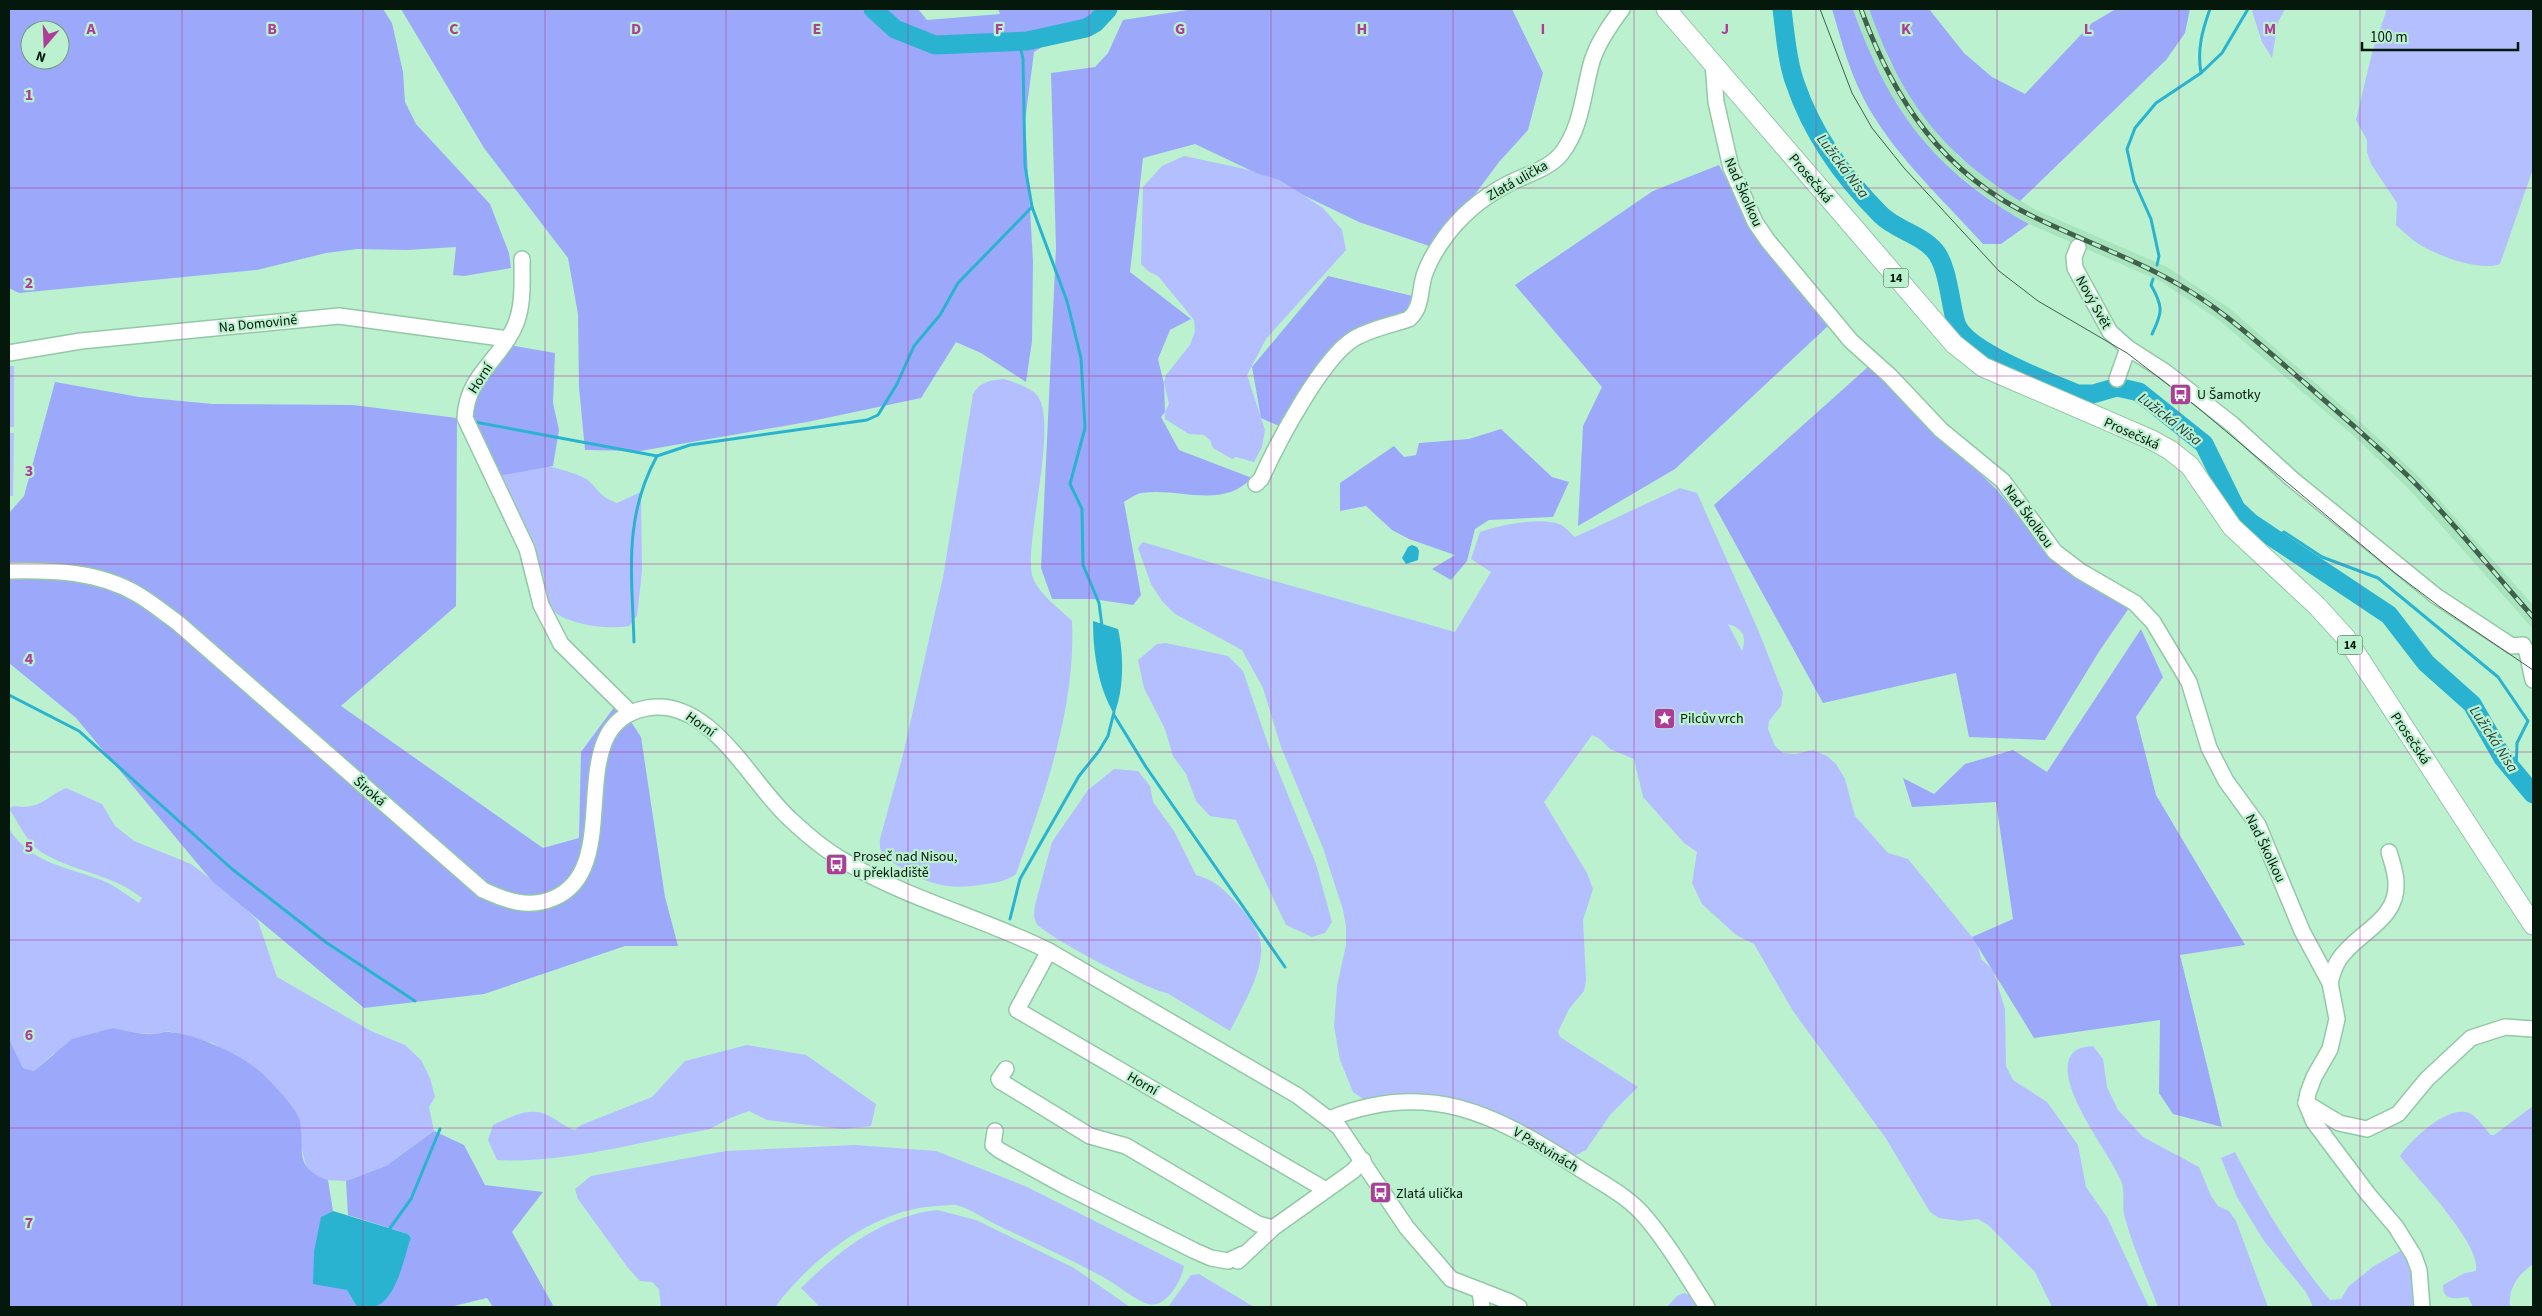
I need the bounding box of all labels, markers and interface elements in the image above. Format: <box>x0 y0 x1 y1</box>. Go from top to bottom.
text: A <box>85 18 96 40</box>
text: B <box>267 18 277 40</box>
text: C <box>449 18 459 40</box>
text: D <box>631 18 641 40</box>
text: E <box>813 18 821 40</box>
text: F <box>995 18 1003 40</box>
text: G <box>1175 18 1185 40</box>
text: H <box>1357 18 1367 40</box>
text: I <box>1541 18 1545 40</box>
text: J <box>1721 18 1729 40</box>
text: K <box>1901 18 1911 40</box>
text: L <box>2084 18 2092 40</box>
text: M <box>2264 18 2276 40</box>
north arrow <box>20 20 70 70</box>
scale bar <box>2362 20 2518 52</box>
text: 100 m <box>2370 27 2408 48</box>
text: N <box>33 45 49 67</box>
text: 1 <box>25 84 33 106</box>
water label: Lužická Nisa <box>1811 130 1874 203</box>
street label: Prosečská <box>1784 150 1837 208</box>
street label: Nad Školkou <box>1719 155 1767 230</box>
street label: Zlatá ulička <box>1483 156 1552 206</box>
road number: 14 <box>1884 268 1908 288</box>
text: 2 <box>25 272 33 294</box>
street label: Nový Svět <box>2070 272 2116 333</box>
street label: Na Domovině <box>218 310 298 338</box>
street label: Horní <box>464 359 498 398</box>
bus stop icon: U Šamotky <box>2169 382 2193 406</box>
place label: U Šamotky <box>2197 385 2261 405</box>
water label: Lužická Nisa <box>2133 388 2206 451</box>
street label: Prosečská <box>2101 413 2163 455</box>
text: 3 <box>25 460 33 482</box>
street label: Nad Školkou <box>1998 481 2058 552</box>
road number: 14 <box>2338 636 2362 654</box>
text: 4 <box>25 648 34 670</box>
water label: Lužická Nisa <box>2464 702 2523 777</box>
place icon: Pilcův vrch <box>1652 706 1676 730</box>
street label: Horní <box>681 707 720 743</box>
street label: Prosečská <box>2385 708 2435 769</box>
place label: Pilcův vrch <box>1680 709 1744 729</box>
street label: Široká <box>349 772 390 811</box>
street label: Nad Školkou <box>2240 811 2290 886</box>
text: 5 <box>25 836 33 858</box>
place label: Proseč nad Nisou, u překladiště <box>853 847 958 883</box>
bus stop icon: Proseč nad Nisou, u překladiště <box>825 852 849 876</box>
text: 6 <box>25 1024 33 1046</box>
street label: Horní <box>1123 1067 1162 1101</box>
street label: V Pastvinách <box>1509 1122 1582 1177</box>
bus stop icon: Zlatá ulička <box>1368 1181 1392 1205</box>
place label: Zlatá ulička <box>1396 1184 1463 1204</box>
text: 7 <box>25 1212 33 1234</box>

